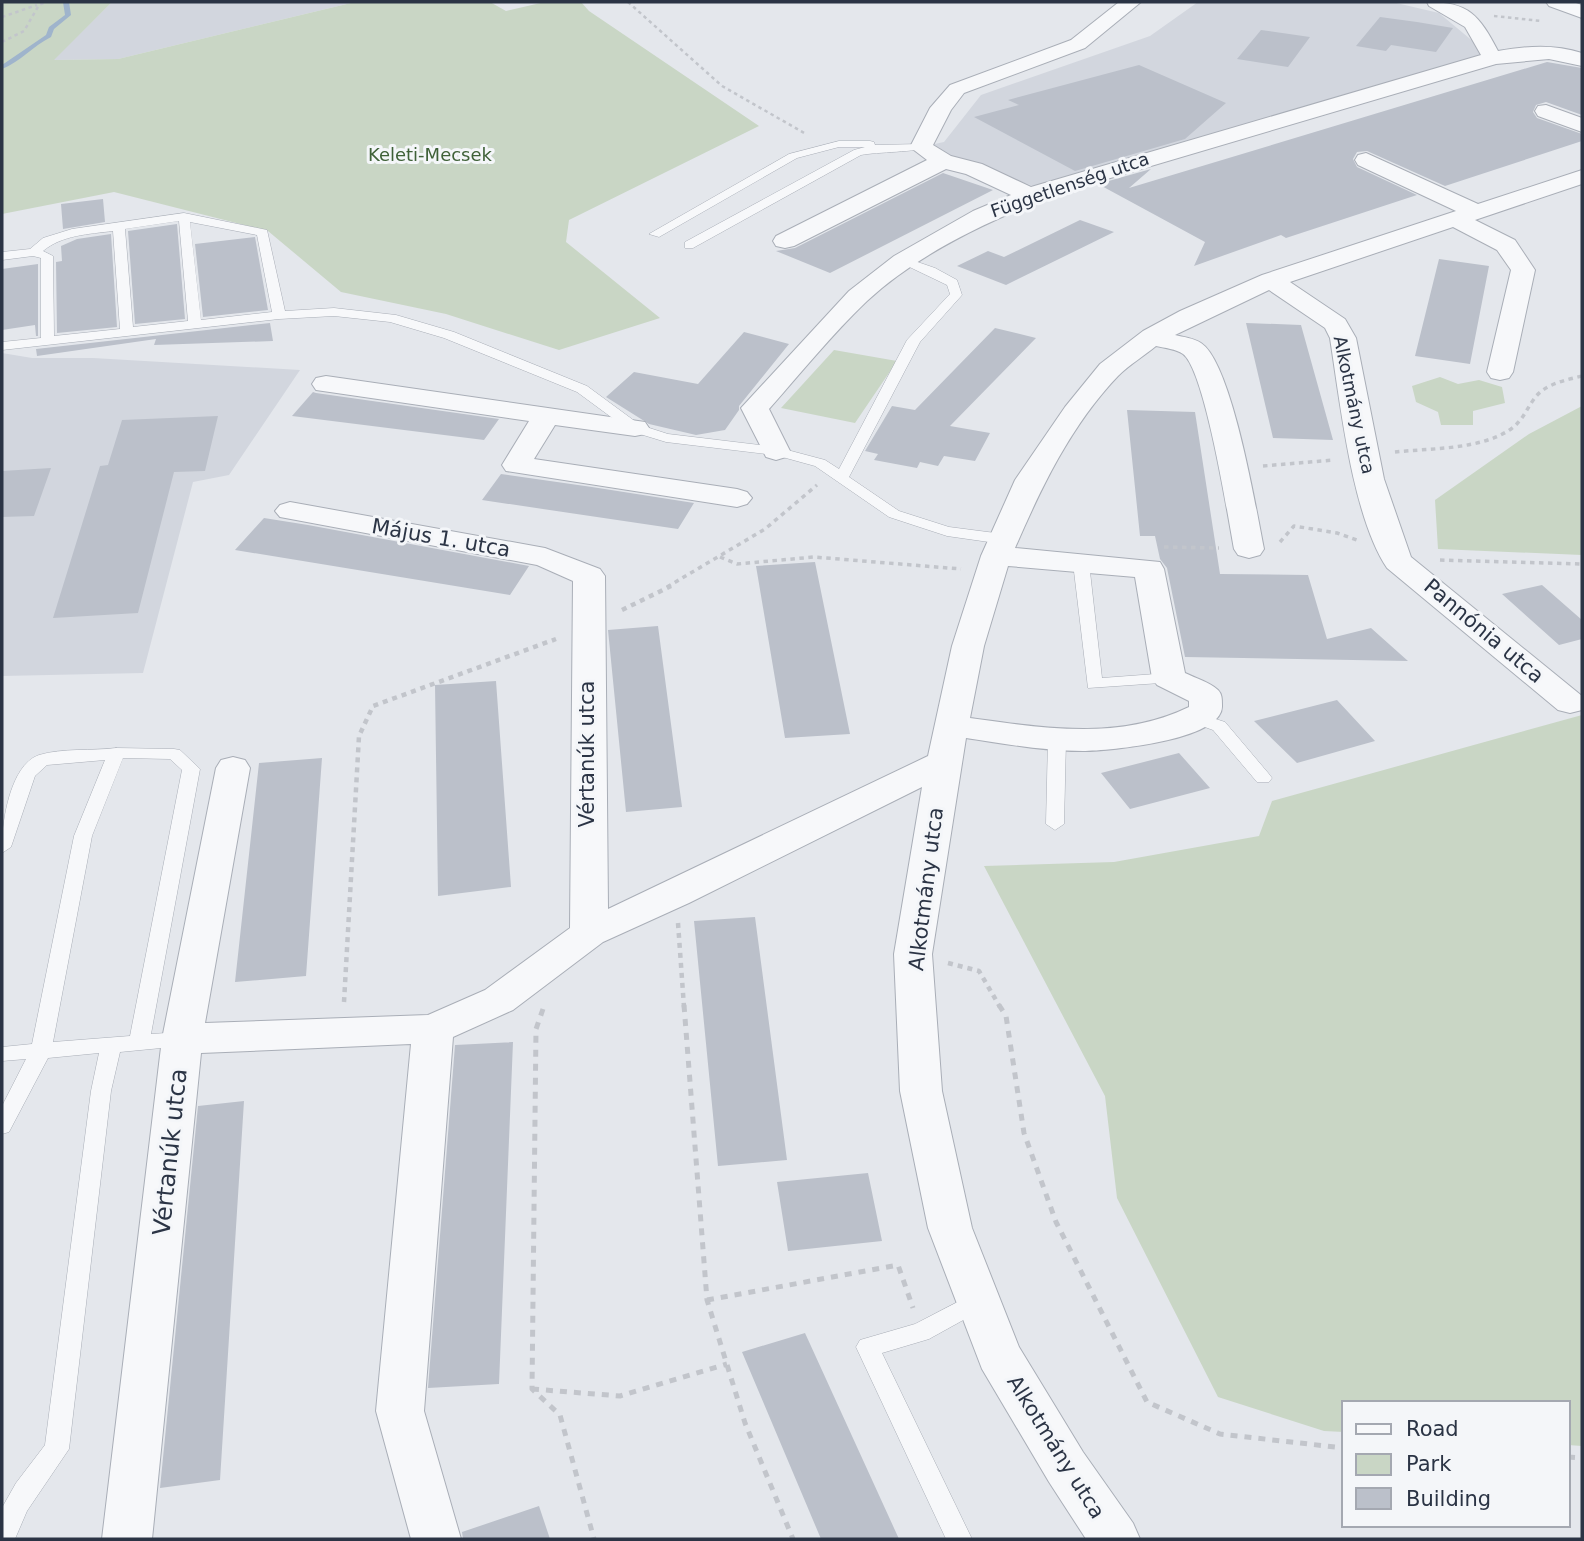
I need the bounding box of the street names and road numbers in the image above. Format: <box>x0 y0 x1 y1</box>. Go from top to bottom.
street label: Függetlenség utca <box>988 148 1152 222</box>
street label: Alkotmány utca <box>1330 334 1379 476</box>
street label: Május 1. utca <box>370 514 512 562</box>
street label: Pannónia utca <box>1419 574 1549 688</box>
street label: Vértanúk utca <box>575 681 599 827</box>
street label: Alkotmány utca <box>904 806 948 972</box>
street label: Vértanúk utca <box>147 1067 193 1237</box>
street label: Alkotmány utca <box>1002 1371 1110 1523</box>

